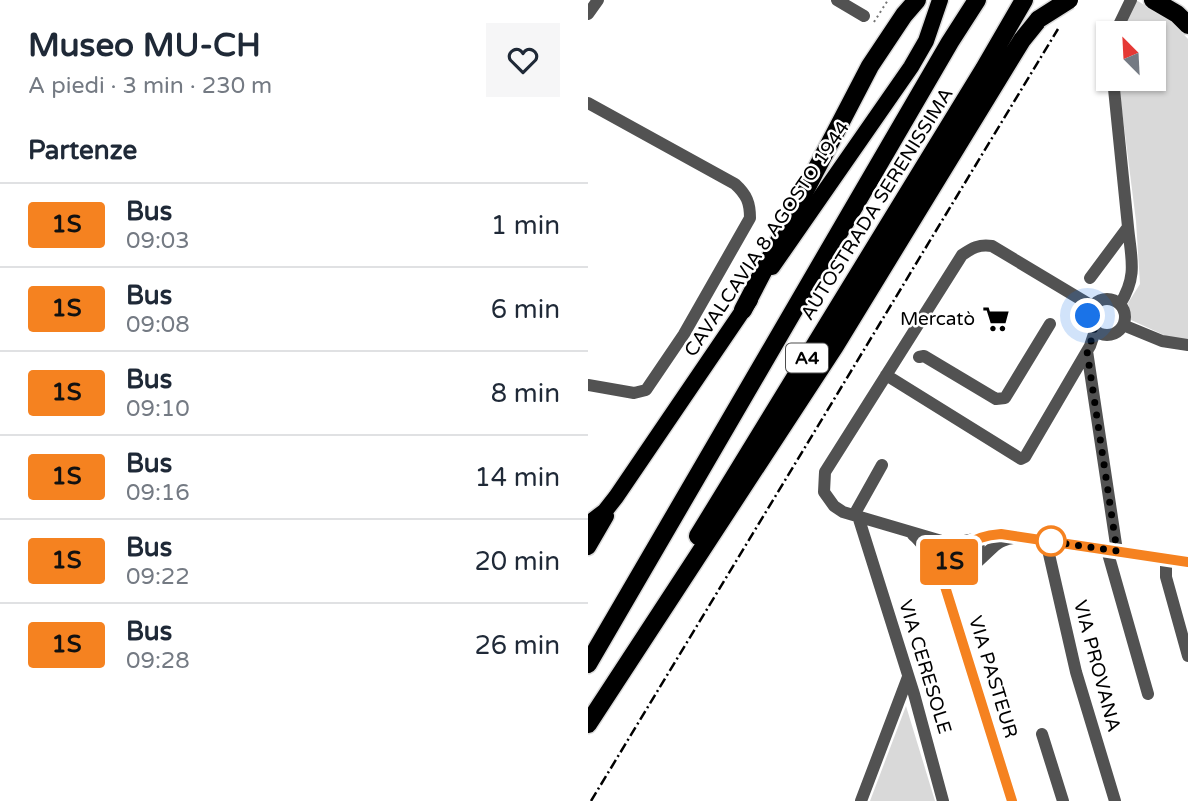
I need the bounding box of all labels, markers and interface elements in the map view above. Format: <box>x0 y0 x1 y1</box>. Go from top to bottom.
north arrow <box>1096 21 1166 91</box>
map controls <box>1096 21 1166 91</box>
button: heart <box>486 23 560 97</box>
text: Museo MU-CH <box>28 26 261 65</box>
text: A piedi · 3 min · 230 m <box>28 72 272 100</box>
street label: AUTOSTRADA SERENISSIMA <box>796 84 958 324</box>
street label: CAVALCAVIA 8 AGOSTO 1944 <box>680 117 854 361</box>
text: Partenze <box>28 135 137 166</box>
text: Bus <box>126 196 172 227</box>
text: 1S <box>52 210 81 239</box>
text: 1 min <box>491 210 560 241</box>
text: 09:03 <box>126 227 190 255</box>
text: Bus <box>126 280 172 311</box>
text: 1S <box>52 294 81 323</box>
text: 6 min <box>491 294 560 325</box>
your location <box>1070 298 1105 333</box>
supermarket icon: Mercatò <box>981 304 1011 334</box>
place label: Mercatò <box>900 308 975 330</box>
text: 09:08 <box>126 311 190 339</box>
road number: A4 <box>786 344 828 372</box>
text: Bus <box>126 364 172 395</box>
text: 1S <box>52 378 81 407</box>
text: 8 min <box>491 378 560 409</box>
text: 09:10 <box>126 395 190 423</box>
text: Bus <box>126 448 172 479</box>
text: 1S <box>52 462 81 491</box>
text: 14 min <box>474 462 560 493</box>
text: 09:16 <box>126 479 190 507</box>
unlabelled marker <box>1036 526 1066 556</box>
text: Bus <box>126 532 172 563</box>
line badge: 1S <box>918 539 980 585</box>
text: 1S <box>52 546 81 575</box>
text: 20 min <box>474 546 560 577</box>
text: 1S <box>934 547 964 576</box>
text: 09:22 <box>126 563 190 591</box>
street label: VIA CERESOLE <box>894 597 956 737</box>
street label: VIA PROVANA <box>1069 598 1125 734</box>
street label: VIA PASTEUR <box>964 613 1022 741</box>
text: Bus <box>126 616 172 647</box>
text: 1S <box>52 630 81 659</box>
text: 26 min <box>474 630 560 661</box>
text: 09:28 <box>126 647 190 675</box>

